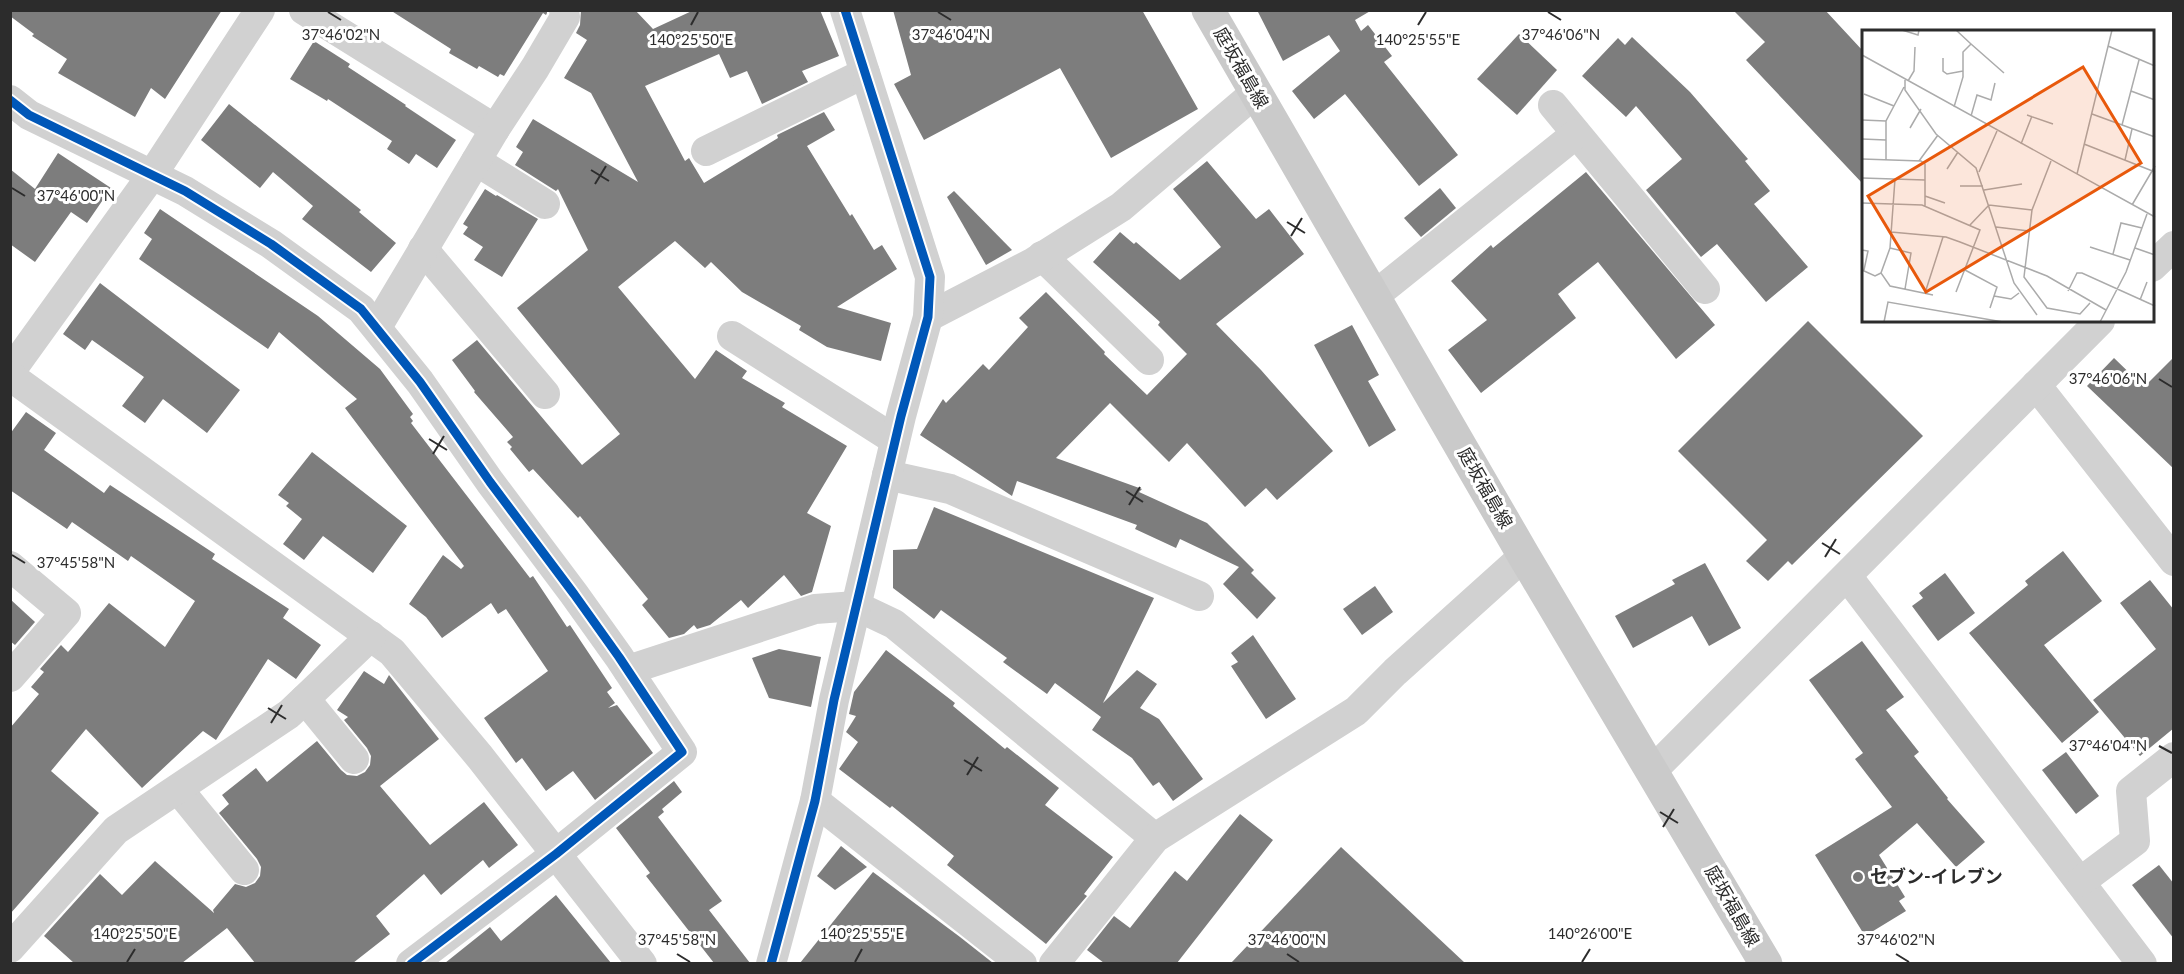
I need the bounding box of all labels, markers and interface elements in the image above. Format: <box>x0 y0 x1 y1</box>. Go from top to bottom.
street label: 庭坂福島線 <box>1210 23 1274 112</box>
text: 37°46'02"N <box>302 25 380 43</box>
text: 37°46'04"N <box>912 25 990 43</box>
text: 37°46'06"N <box>1522 25 1600 43</box>
text: 140°25'50"E <box>649 30 733 48</box>
text: 140°25'55"E <box>1376 30 1460 48</box>
inset map <box>1862 30 2154 322</box>
text: 37°46'00"N <box>37 186 115 204</box>
text: 37°46'06"N <box>2069 369 2147 387</box>
street label: 庭坂福島線 <box>1454 443 1518 532</box>
text: 37°45'58"N <box>37 553 115 571</box>
text: 37°46'04"N <box>2069 736 2147 754</box>
street label: 庭坂福島線 <box>1701 861 1765 950</box>
place label: セブン-イレブン <box>1870 865 2003 887</box>
marker: セブン-イレブン <box>1851 870 1865 884</box>
text: 140°25'50"E <box>93 924 177 942</box>
text: 140°25'55"E <box>820 924 904 942</box>
text: 140°26'00"E <box>1548 924 1632 942</box>
text: 37°45'58"N <box>638 930 716 948</box>
text: 37°46'00"N <box>1248 930 1326 948</box>
text: 37°46'02"N <box>1857 930 1935 948</box>

